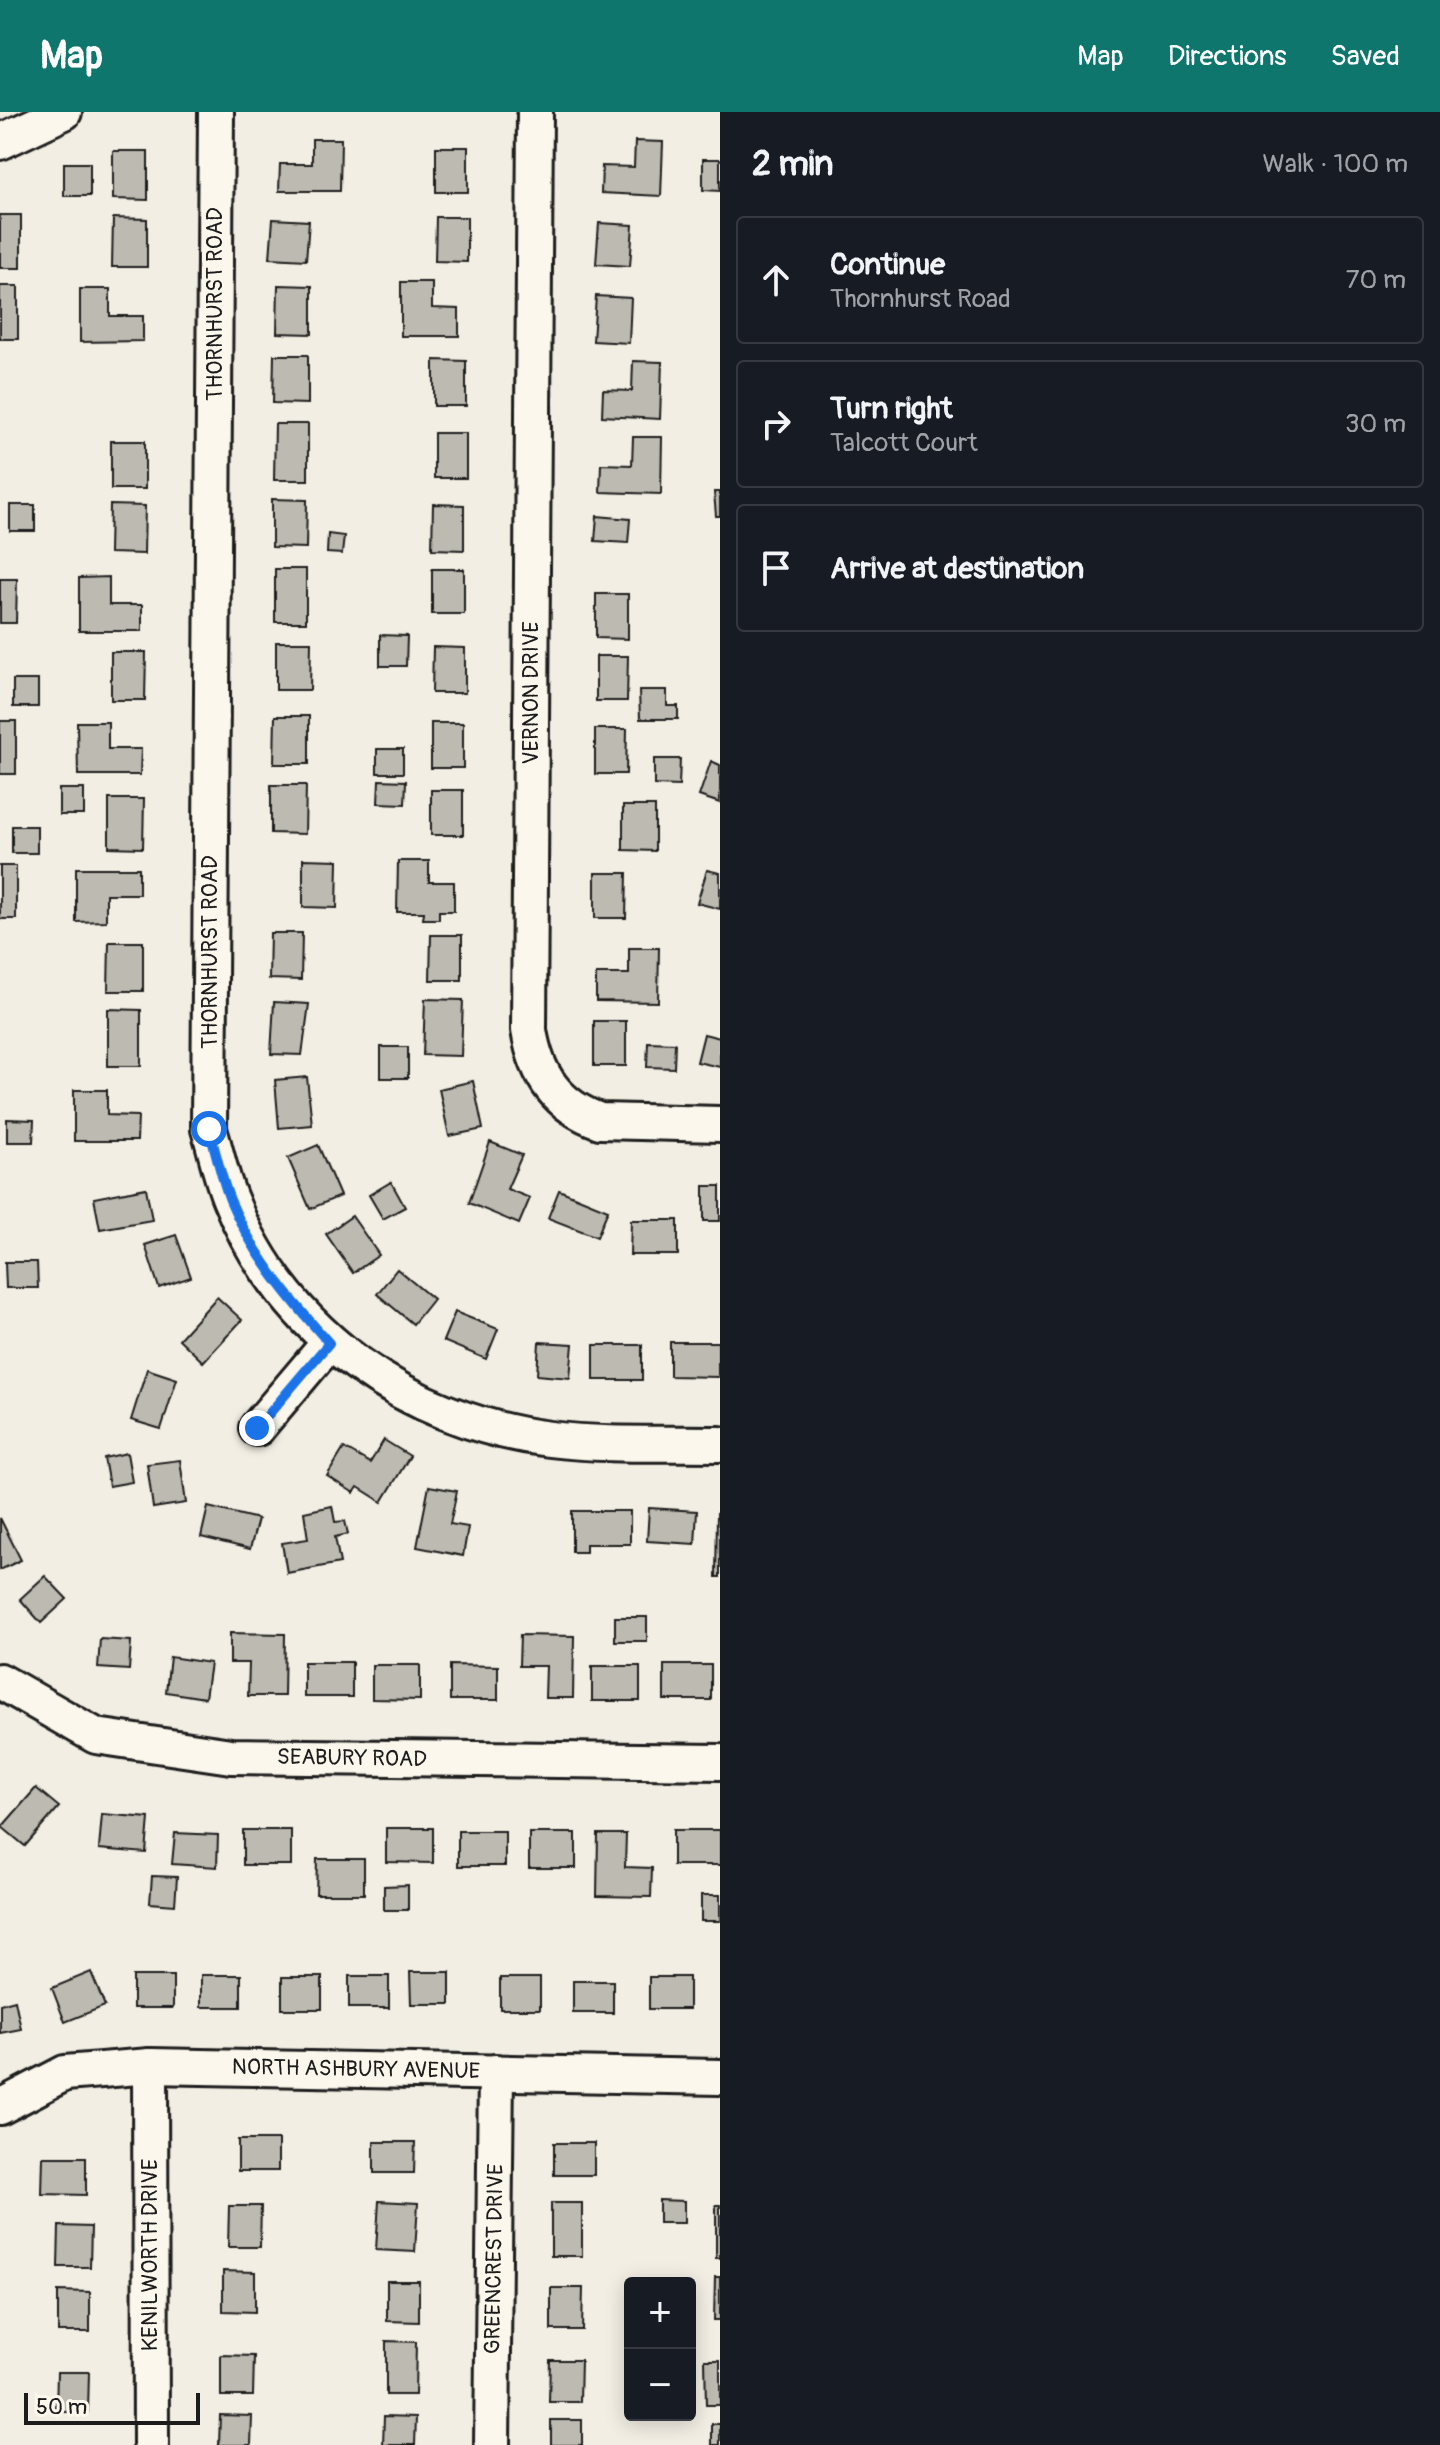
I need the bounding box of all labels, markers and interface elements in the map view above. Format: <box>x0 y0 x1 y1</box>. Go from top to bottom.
text: Map <box>40 32 103 80</box>
text: Map <box>1077 39 1124 74</box>
text: Directions <box>1168 39 1287 74</box>
text: Saved <box>1331 39 1400 74</box>
text: 2 min <box>752 143 834 186</box>
text: Walk · 100 m <box>1263 148 1408 180</box>
street label: THORNHURST ROAD <box>201 207 229 401</box>
text: Continue <box>830 246 945 283</box>
icon: ahead <box>754 258 798 302</box>
text: 70 m <box>1346 264 1406 296</box>
text: Thornhurst Road <box>830 283 1011 315</box>
text: Turn right <box>830 390 953 427</box>
icon: right <box>754 402 798 446</box>
text: 30 m <box>1345 408 1406 440</box>
text: Talcott Court <box>830 427 978 459</box>
icon: arrive <box>754 546 798 590</box>
text: Arrive at destination <box>830 550 1084 587</box>
street label: VERNON DRIVE <box>517 621 545 765</box>
street label: THORNHURST ROAD <box>196 855 224 1049</box>
route start <box>191 1111 227 1147</box>
route end <box>239 1410 275 1446</box>
street label: SEABURY ROAD <box>277 1743 427 1773</box>
street label: NORTH ASHBURY AVENUE <box>232 2053 480 2085</box>
street label: KENILWORTH DRIVE <box>136 2159 164 2351</box>
street label: GREENCREST DRIVE <box>478 2164 510 2354</box>
map controls <box>624 2277 696 2421</box>
button: + <box>624 2277 696 2349</box>
button: − <box>624 2349 696 2421</box>
scale bar <box>24 2389 200 2425</box>
text: 50 m <box>36 2393 87 2421</box>

